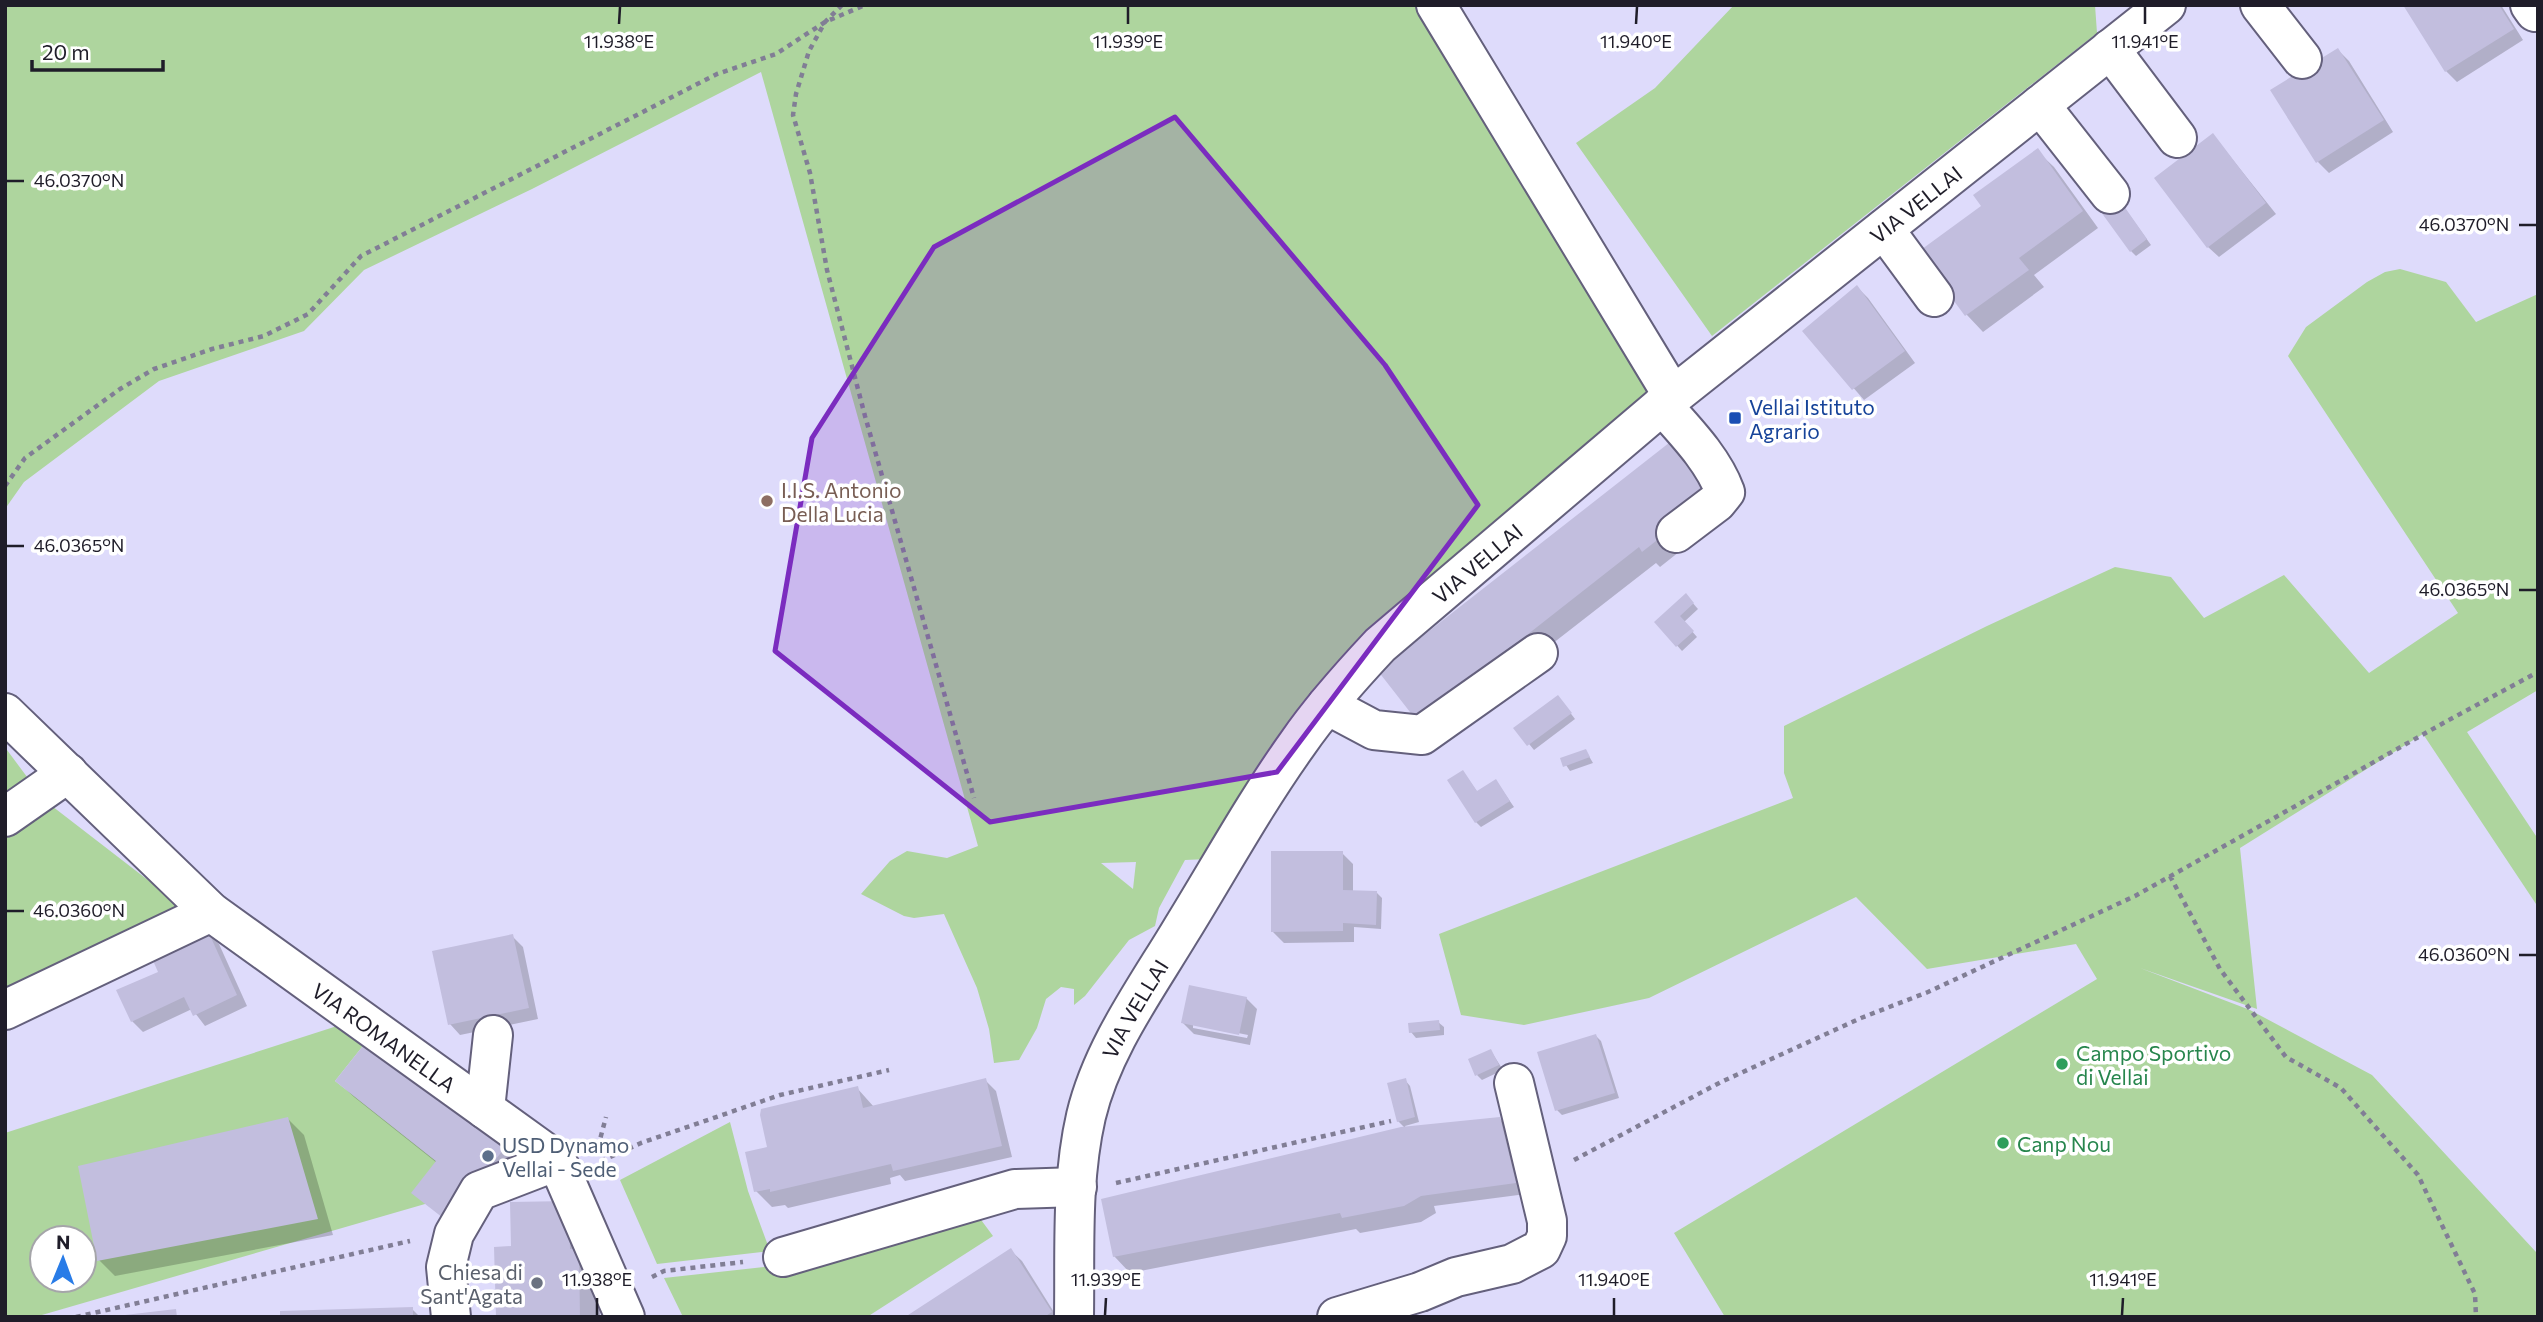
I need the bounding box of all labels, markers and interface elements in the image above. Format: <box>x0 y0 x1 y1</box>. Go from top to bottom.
scale bar <box>32 28 163 72</box>
text: 11.938°E <box>584 30 654 52</box>
text: 11.939°E <box>1093 30 1163 52</box>
text: 11.940°E <box>1600 30 1672 52</box>
text: 11.941°E <box>2111 30 2179 52</box>
text: 20 m <box>42 39 90 64</box>
street label: VIA VELLAI <box>1864 160 1966 248</box>
text: 46.0370°N <box>34 169 124 191</box>
text: 46.0370°N <box>2419 213 2509 235</box>
place label: Vellai Istituto Agrario <box>1749 394 1875 443</box>
marker: Vellai Istituto Agrario <box>1727 410 1743 426</box>
place label: I.I.S. Antonio Della Lucia <box>781 477 901 526</box>
marker: I.I.S. Antonio Della Lucia <box>759 493 775 509</box>
street label: VIA VELLAI <box>1427 518 1527 608</box>
text: 46.0365°N <box>34 534 124 556</box>
text: 46.0365°N <box>2419 578 2509 600</box>
text: 46.0360°N <box>33 899 125 921</box>
text: 46.0360°N <box>2418 943 2510 965</box>
street label: VIA VELLAI <box>1096 954 1173 1062</box>
street label: VIA ROMANELLA <box>308 977 461 1097</box>
place label: Campo Sportivo di Vellai <box>2076 1040 2231 1089</box>
marker: Campo Sportivo di Vellai <box>2054 1056 2070 1072</box>
place label: Canp Nou <box>2017 1131 2111 1156</box>
place label: USD Dynamo Vellai - Sede <box>502 1132 629 1181</box>
marker: Canp Nou <box>1995 1135 2011 1151</box>
marker: USD Dynamo Vellai - Sede <box>480 1148 496 1164</box>
north arrow <box>28 1224 98 1294</box>
text: N <box>56 1230 71 1253</box>
place label: Chiesa di Sant'Agata <box>420 1259 523 1308</box>
text: 11.938°E <box>562 1268 632 1290</box>
text: 11.939°E <box>1071 1268 1141 1290</box>
text: 11.940°E <box>1578 1268 1650 1290</box>
text: 11.941°E <box>2089 1268 2157 1290</box>
marker: Chiesa di Sant'Agata <box>529 1275 545 1291</box>

